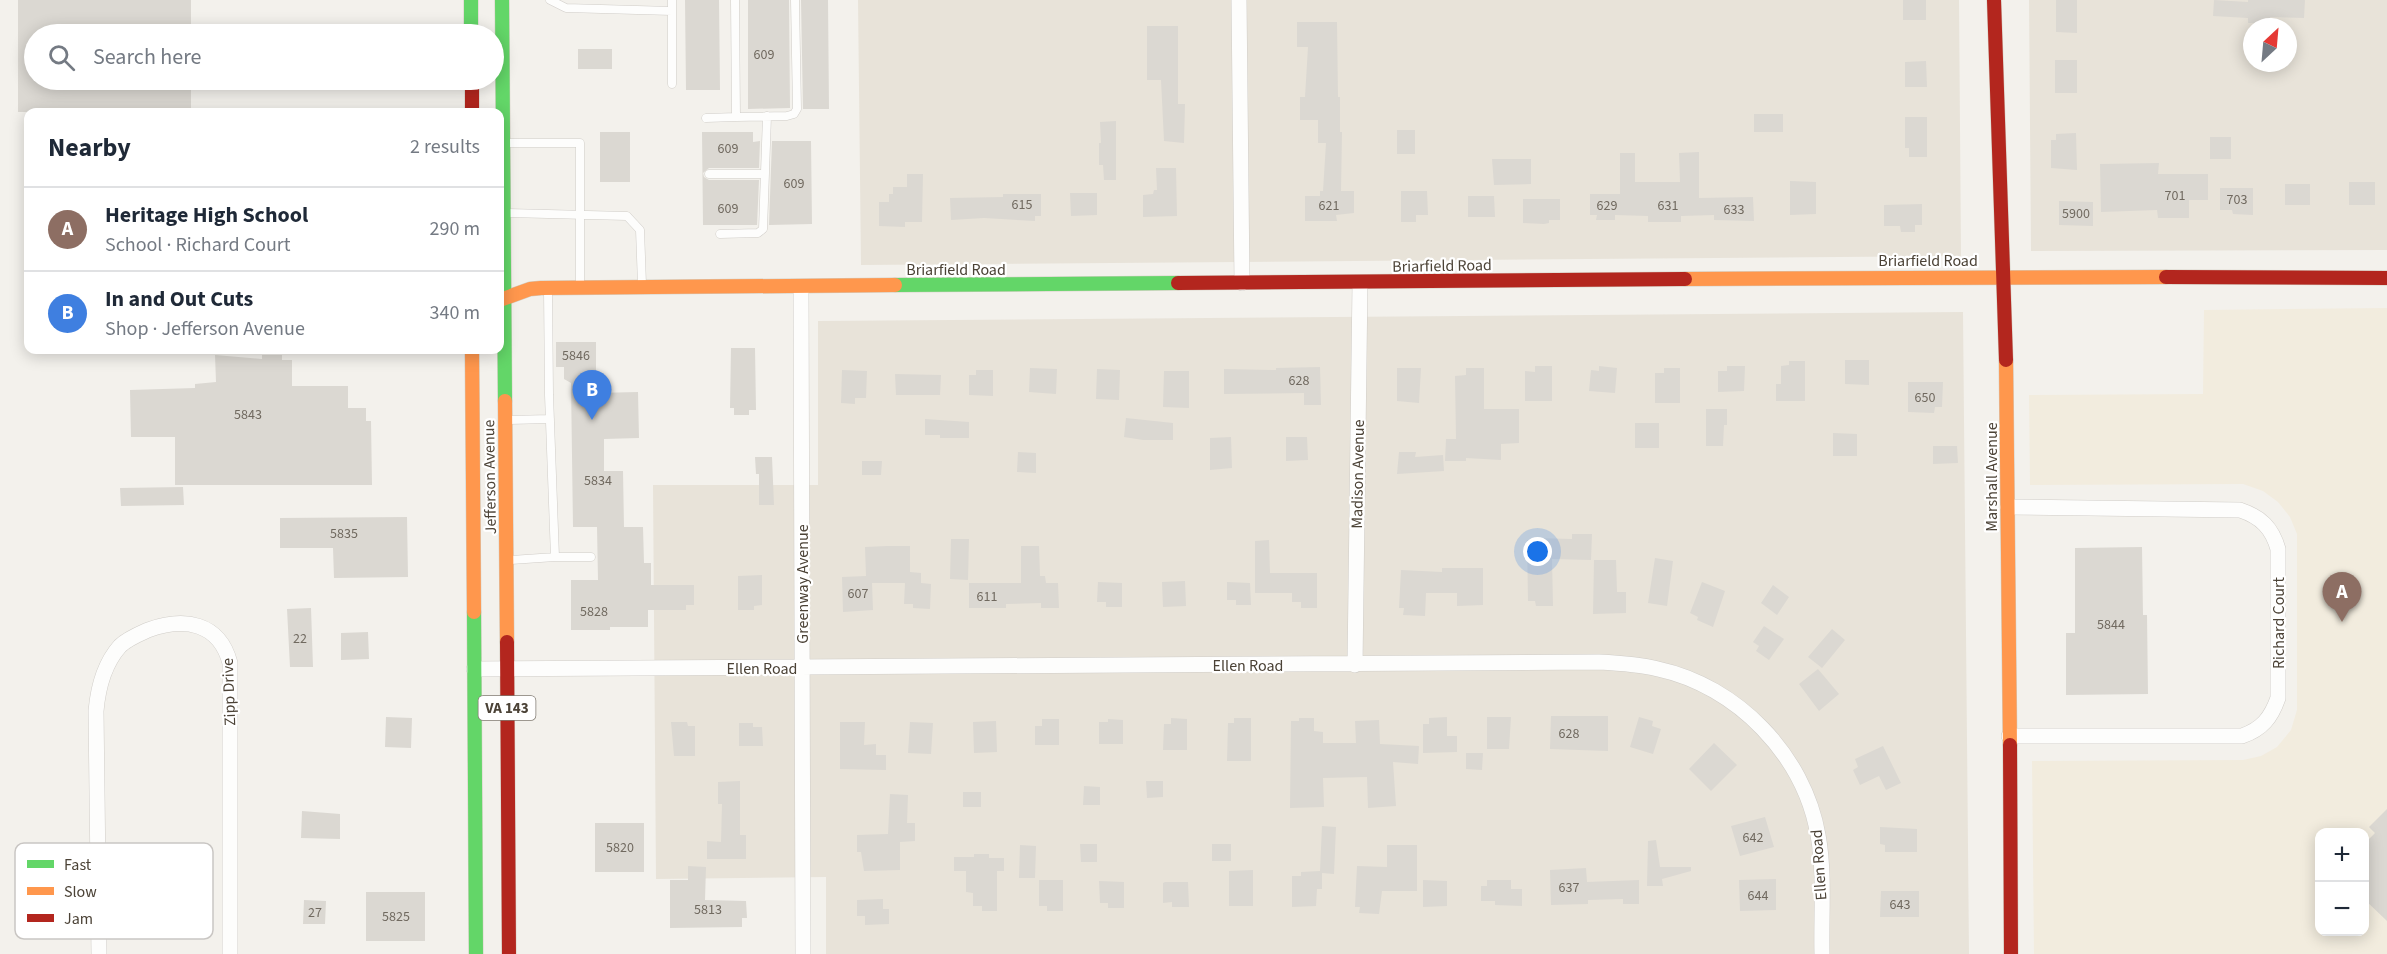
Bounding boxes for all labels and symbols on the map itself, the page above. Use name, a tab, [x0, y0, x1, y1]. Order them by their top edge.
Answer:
north arrow	[2243, 18, 2297, 72]
house number: 609	[754, 45, 774, 65]
house number: 609	[718, 139, 738, 159]
house number: 609	[784, 174, 804, 194]
house number: 701	[2165, 186, 2185, 206]
house number: 703	[2227, 190, 2247, 210]
house number: 615	[1012, 195, 1032, 215]
house number: 621	[1319, 196, 1339, 216]
house number: 629	[1597, 196, 1617, 216]
house number: 631	[1658, 196, 1678, 216]
house number: 609	[718, 199, 738, 219]
house number: 633	[1724, 200, 1744, 220]
house number: 5900	[2062, 204, 2090, 224]
street label: Briarfield Road	[1878, 250, 1978, 272]
street label: Briarfield Road	[1392, 254, 1492, 278]
street label: Briarfield Road	[906, 259, 1006, 281]
house number: 5846	[562, 346, 590, 366]
pin: B	[572, 370, 612, 420]
house number: 628	[1289, 371, 1309, 391]
house number: 650	[1915, 388, 1935, 408]
house number: 5843	[234, 405, 262, 425]
street label: Jefferson Avenue	[478, 419, 502, 535]
street label: Madison Avenue	[1346, 419, 1370, 529]
street label: Marshall Avenue	[1981, 422, 2003, 532]
house number: 5834	[584, 471, 612, 491]
house number: 5835	[330, 524, 358, 544]
street label: Greenway Avenue	[792, 524, 814, 644]
your location	[1523, 537, 1552, 566]
pin: A	[2322, 572, 2362, 622]
street label: Richard Court	[2268, 576, 2290, 669]
house number: 607	[848, 584, 868, 604]
house number: 611	[977, 587, 997, 607]
house number: 5828	[580, 602, 608, 622]
house number: 5844	[2097, 615, 2125, 635]
house number: 22	[293, 629, 307, 649]
street label: Ellen Road	[1213, 655, 1283, 677]
street label: Zipp Drive	[217, 657, 241, 726]
street label: Ellen Road	[727, 658, 797, 680]
road number: VA 143	[478, 696, 536, 720]
house number: 628	[1559, 724, 1579, 744]
house number: 642	[1743, 828, 1763, 848]
street label: Ellen Road	[1806, 829, 1832, 901]
house number: 5820	[606, 838, 634, 858]
legend	[15, 843, 213, 939]
text: Fast	[64, 854, 92, 876]
house number: 637	[1559, 878, 1579, 898]
text: Slow	[64, 881, 97, 903]
house number: 644	[1748, 886, 1768, 906]
house number: 643	[1890, 895, 1910, 915]
house number: 5813	[694, 900, 722, 920]
house number: 27	[308, 903, 322, 923]
house number: 5825	[382, 907, 410, 927]
text: Jam	[64, 908, 93, 930]

